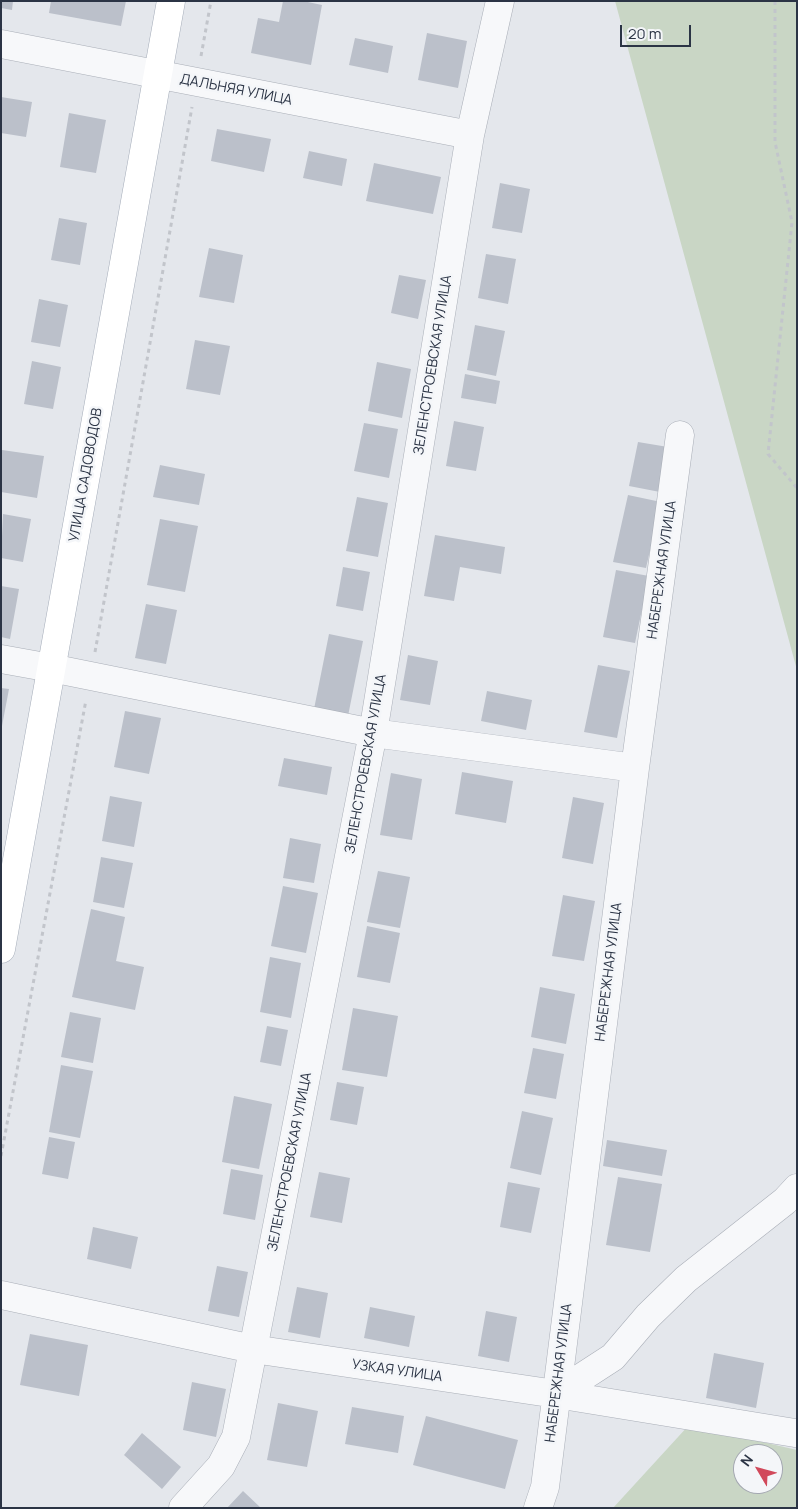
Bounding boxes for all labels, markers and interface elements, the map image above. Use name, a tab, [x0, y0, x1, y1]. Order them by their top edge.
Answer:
scale bar	[623, 15, 694, 47]
text: 20 m	[628, 23, 661, 44]
street label: ДАЛЬНЯЯ УЛИЦА	[178, 71, 294, 109]
street label: ЗЕЛЕНСТРОЕВСКАЯ УЛИЦА	[410, 274, 456, 456]
street label: УЛИЦА САДОВОДОВ	[66, 407, 106, 543]
street label: НАБЕРЕЖНАЯ УЛИЦА	[644, 500, 680, 640]
street label: ЗЕЛЕНСТРОЕВСКАЯ УЛИЦА	[342, 673, 390, 855]
street label: НАБЕРЕЖНАЯ УЛИЦА	[592, 902, 626, 1042]
street label: ЗЕЛЕНСТРОЕВСКАЯ УЛИЦА	[264, 1071, 316, 1253]
street label: НАБЕРЕЖНАЯ УЛИЦА	[542, 1303, 576, 1443]
street label: УЗКАЯ УЛИЦА	[351, 1356, 443, 1386]
north arrow	[733, 1444, 783, 1494]
text: N	[736, 1451, 757, 1470]

